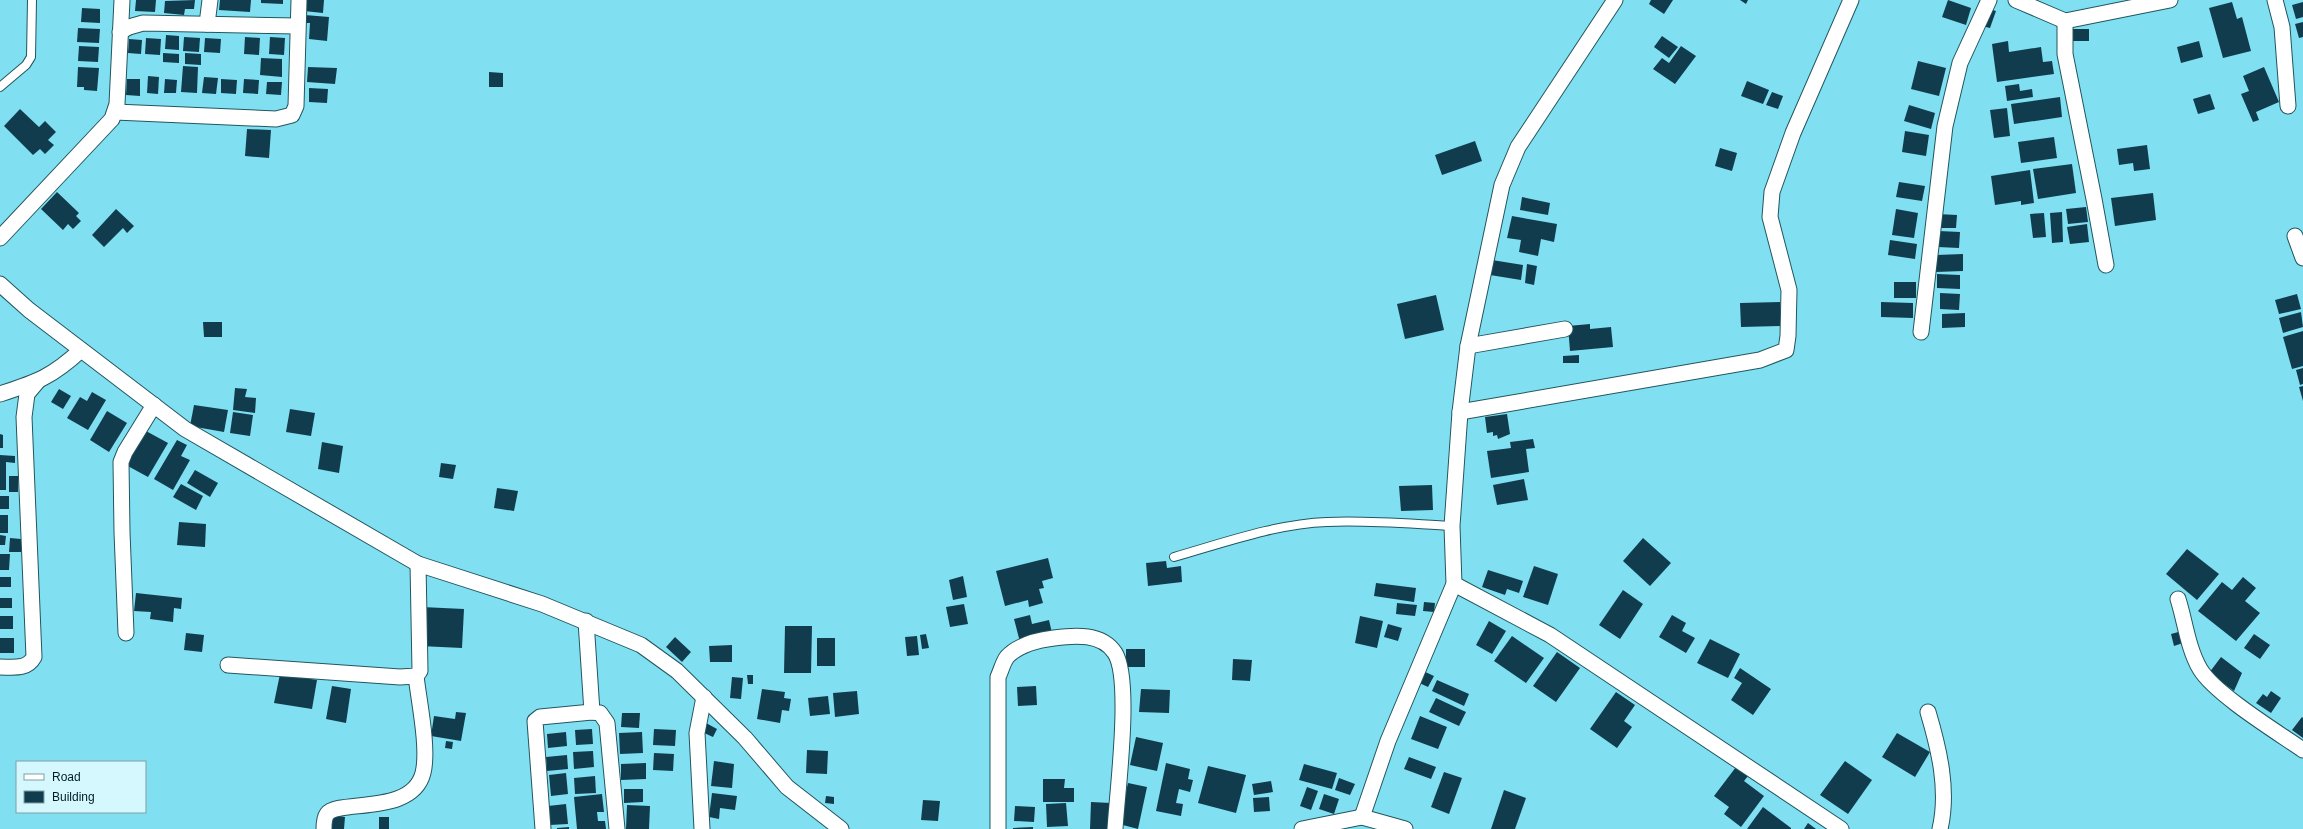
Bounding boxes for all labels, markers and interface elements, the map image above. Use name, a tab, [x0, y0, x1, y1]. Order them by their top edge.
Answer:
legend	[16, 761, 146, 813]
text: Road	[52, 770, 81, 784]
text: Building	[52, 790, 95, 804]

